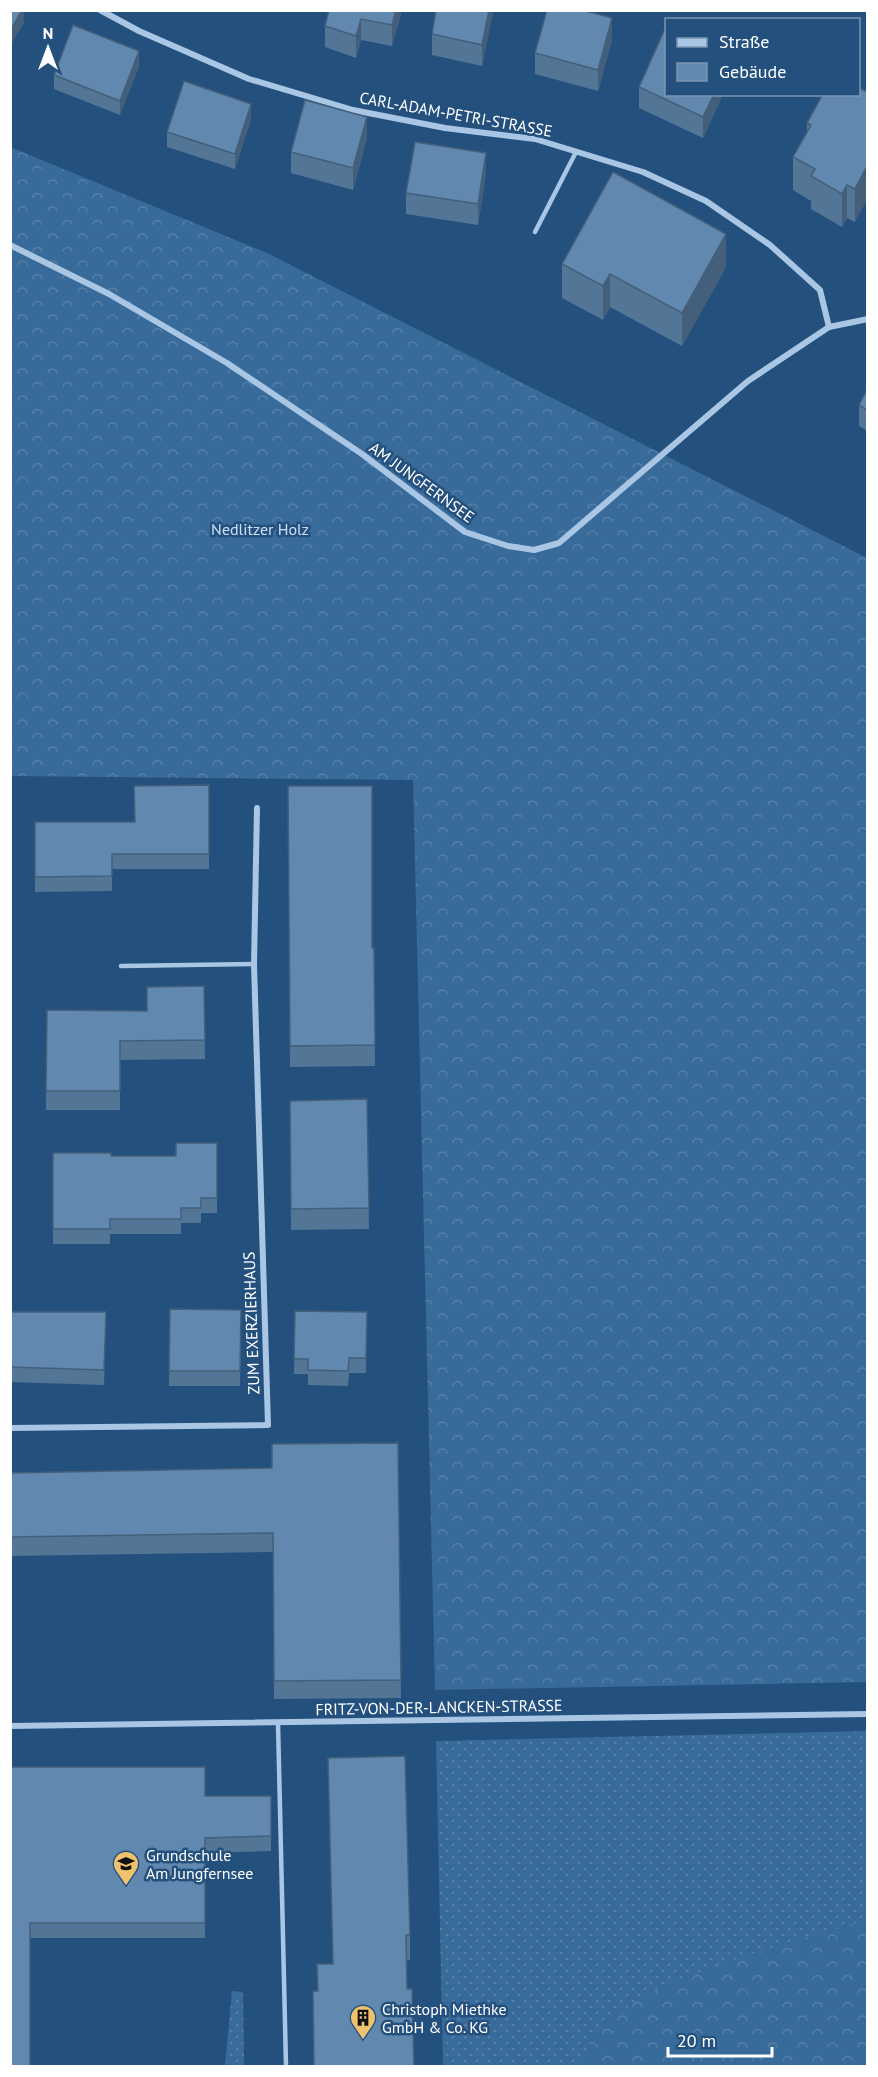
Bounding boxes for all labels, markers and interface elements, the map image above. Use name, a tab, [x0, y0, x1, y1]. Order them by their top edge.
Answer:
north arrow	[18, 18, 78, 78]
legend	[665, 18, 860, 96]
text: N	[43, 23, 53, 43]
text: Straße	[719, 30, 770, 53]
text: Gebäude	[719, 60, 786, 83]
street label: CARL-ADAM-PETRI-STRASSE	[358, 87, 554, 141]
street label: AM JUNGFERNSEE	[366, 437, 478, 527]
park label: Nedlitzer Holz	[211, 519, 309, 539]
street label: ZUM EXERZIERHAUS	[239, 1251, 263, 1395]
street label: FRITZ-VON-DER-LANCKEN-STRASSE	[315, 1695, 563, 1719]
place label: Grundschule Am Jungfernsee	[146, 1845, 253, 1883]
school or university icon: Grundschule Am Jungfernsee	[111, 1849, 141, 1887]
place label: Christoph Miethke GmbH & Co. KG	[382, 1999, 507, 2037]
building icon: Christoph Miethke GmbH & Co. KG	[348, 2003, 378, 2041]
scale bar	[668, 2020, 772, 2058]
text: 20 m	[677, 2029, 716, 2052]

